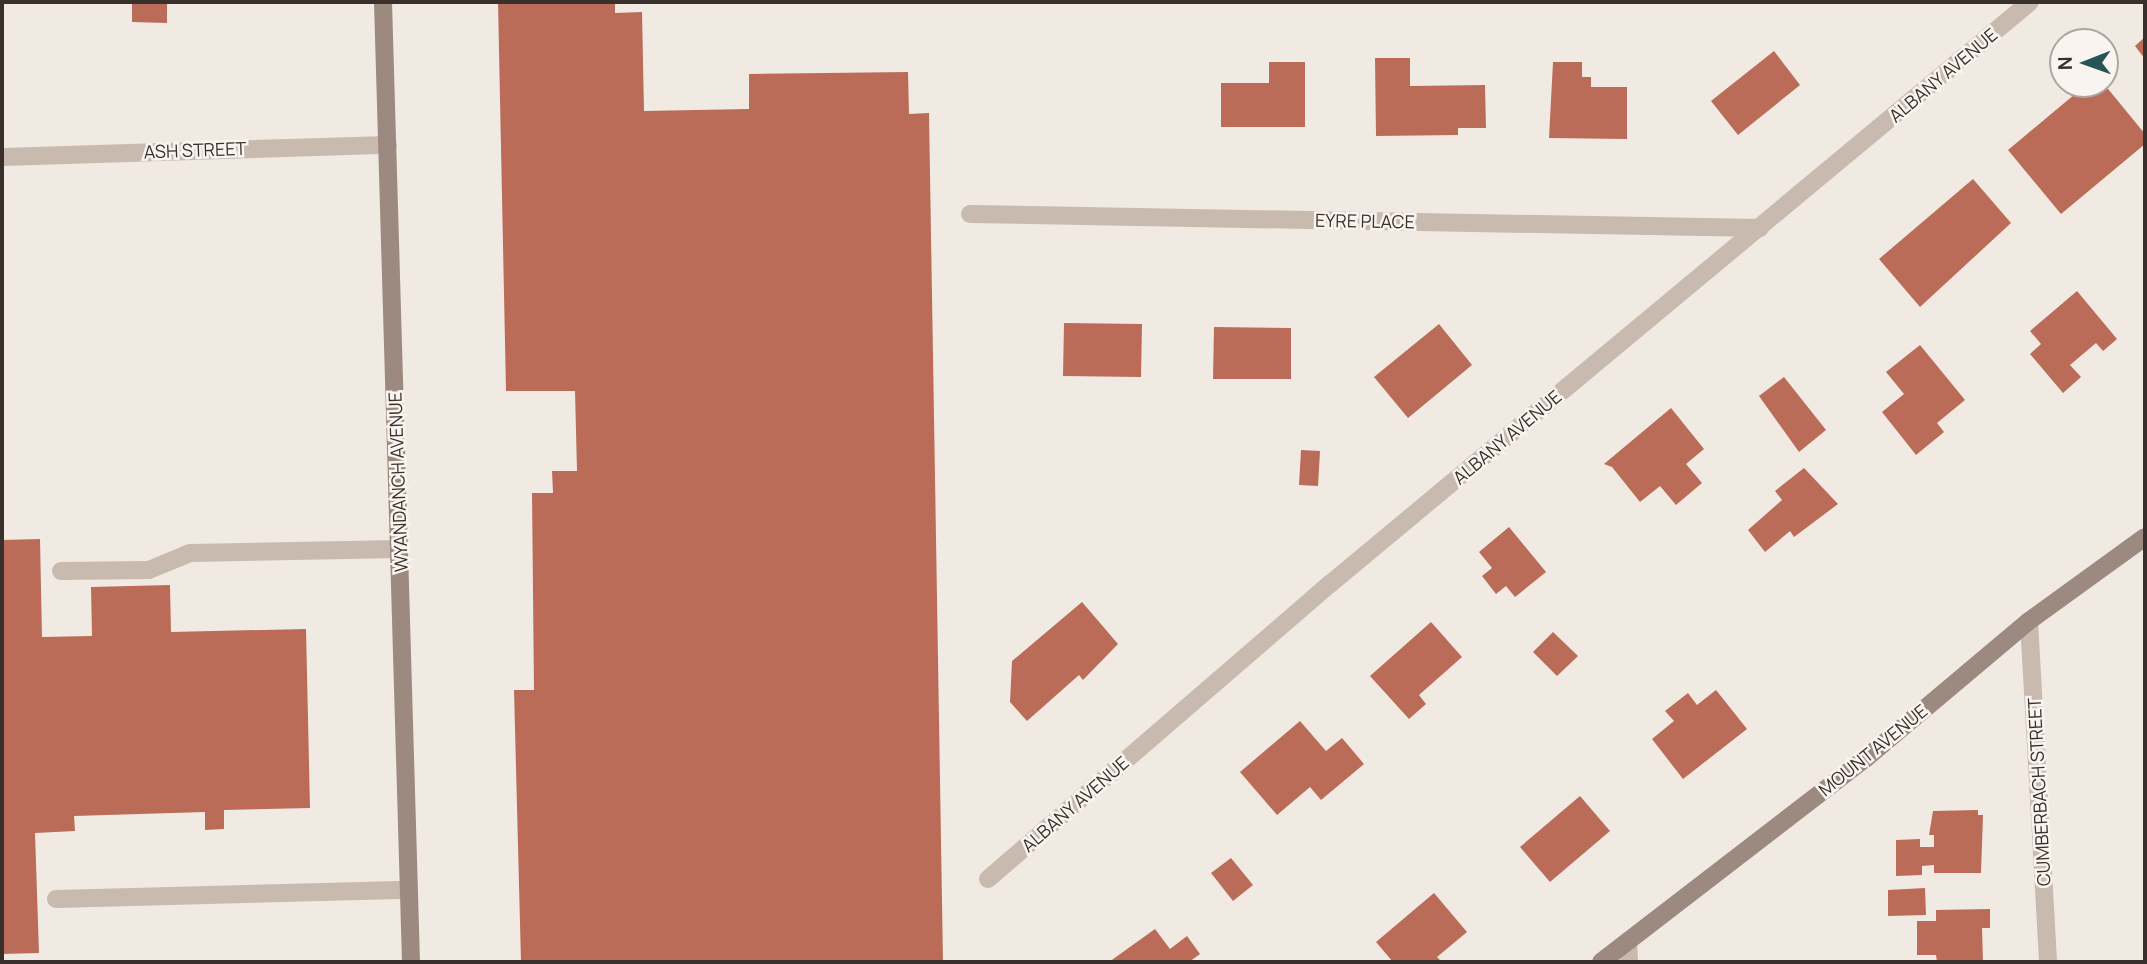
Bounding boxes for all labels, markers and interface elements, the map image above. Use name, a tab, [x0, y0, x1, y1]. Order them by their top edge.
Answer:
street label: ALBANY AVENUE	[1884, 23, 2002, 127]
north arrow	[2049, 28, 2119, 98]
text: N	[2052, 56, 2078, 70]
street label: ASH STREET	[143, 137, 247, 163]
street label: EYRE PLACE	[1315, 209, 1415, 233]
street label: ALBANY AVENUE	[1448, 385, 1566, 489]
street label: WYANDANCH AVENUE	[384, 392, 412, 572]
street label: CUMBERBACH STREET	[2023, 697, 2055, 887]
street label: MOUNT AVENUE	[1814, 699, 1932, 801]
street label: ALBANY AVENUE	[1017, 751, 1133, 857]

